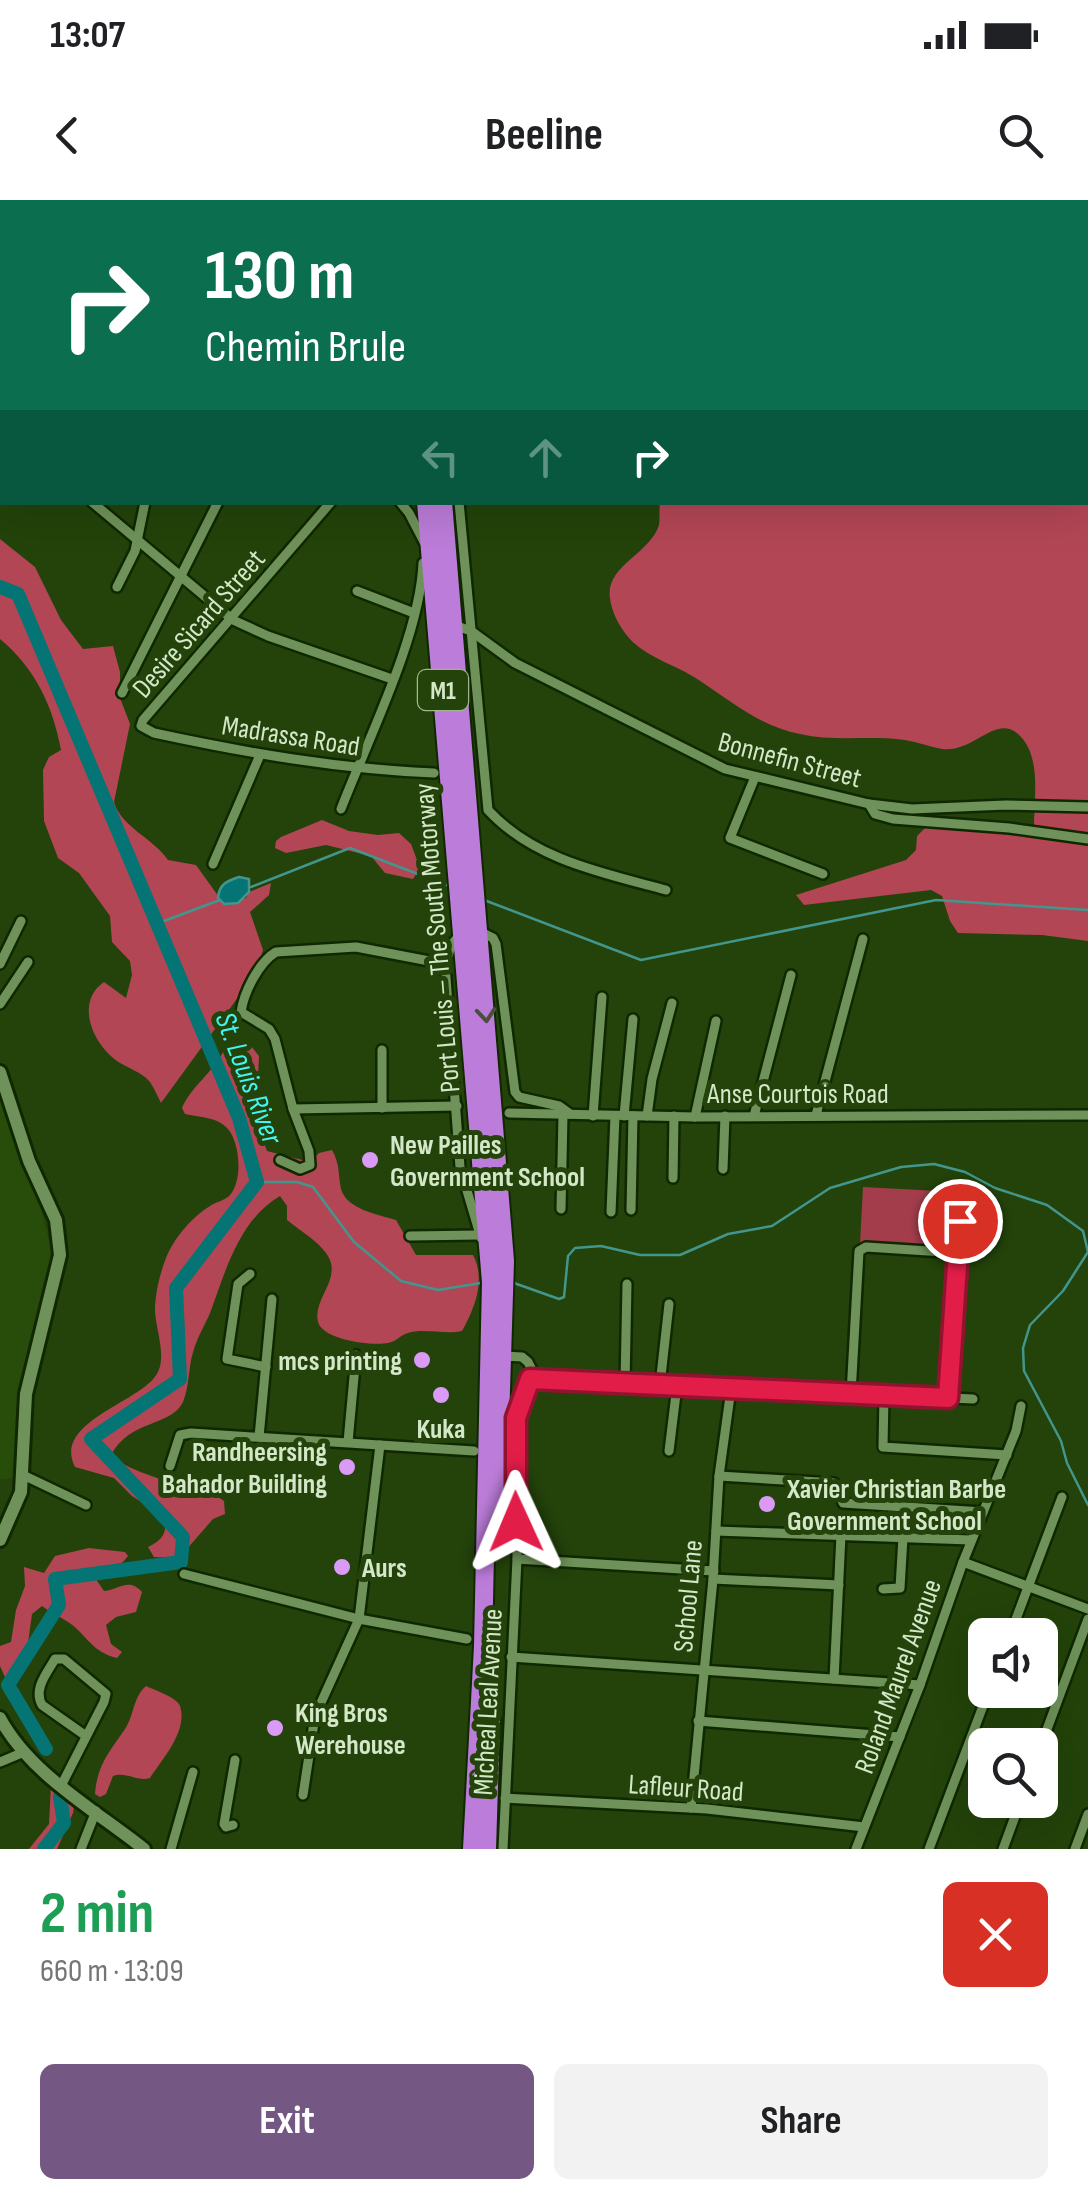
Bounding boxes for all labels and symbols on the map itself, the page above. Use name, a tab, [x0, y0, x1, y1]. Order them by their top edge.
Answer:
street label: Desire Sicard Street	[126, 543, 272, 705]
road number: M1	[418, 670, 468, 710]
street label: Madrassa Road	[220, 709, 362, 764]
street label: Bonnefin Street	[714, 725, 865, 795]
street label: Port Louis – The South Motorway	[408, 782, 467, 1094]
water label: St. Louis River	[207, 1007, 290, 1151]
one-way arrow	[475, 1007, 496, 1023]
street label: Anse Courtois Road	[706, 1078, 889, 1111]
place label: New Pailles Government School	[390, 1129, 585, 1194]
marker: New Pailles Government School	[359, 1149, 381, 1171]
pin	[918, 1179, 1003, 1264]
place label: mcs printing	[278, 1345, 402, 1378]
marker: mcs printing	[411, 1349, 433, 1371]
marker: Kuka	[430, 1384, 452, 1406]
place label: Kuka	[417, 1413, 465, 1446]
place label: Randheersing Bahador Building	[162, 1436, 327, 1501]
marker: Randheersing Bahador Building	[336, 1456, 358, 1478]
position arrow	[464, 1470, 568, 1574]
place label: Xavier Christian Barbe Government School	[786, 1473, 1006, 1538]
marker: Xavier Christian Barbe Government School	[756, 1493, 778, 1515]
street label: School Lane	[667, 1539, 710, 1654]
place label: Aurs	[361, 1552, 407, 1585]
marker: Aurs	[331, 1556, 353, 1578]
street label: Roland Maurel Avenue	[848, 1575, 949, 1778]
street label: Micheal Leal Avenue	[467, 1608, 510, 1796]
place label: King Bros Werehouse	[295, 1697, 406, 1762]
marker: King Bros Werehouse	[264, 1717, 286, 1739]
street label: Lafleur Road	[627, 1768, 745, 1809]

